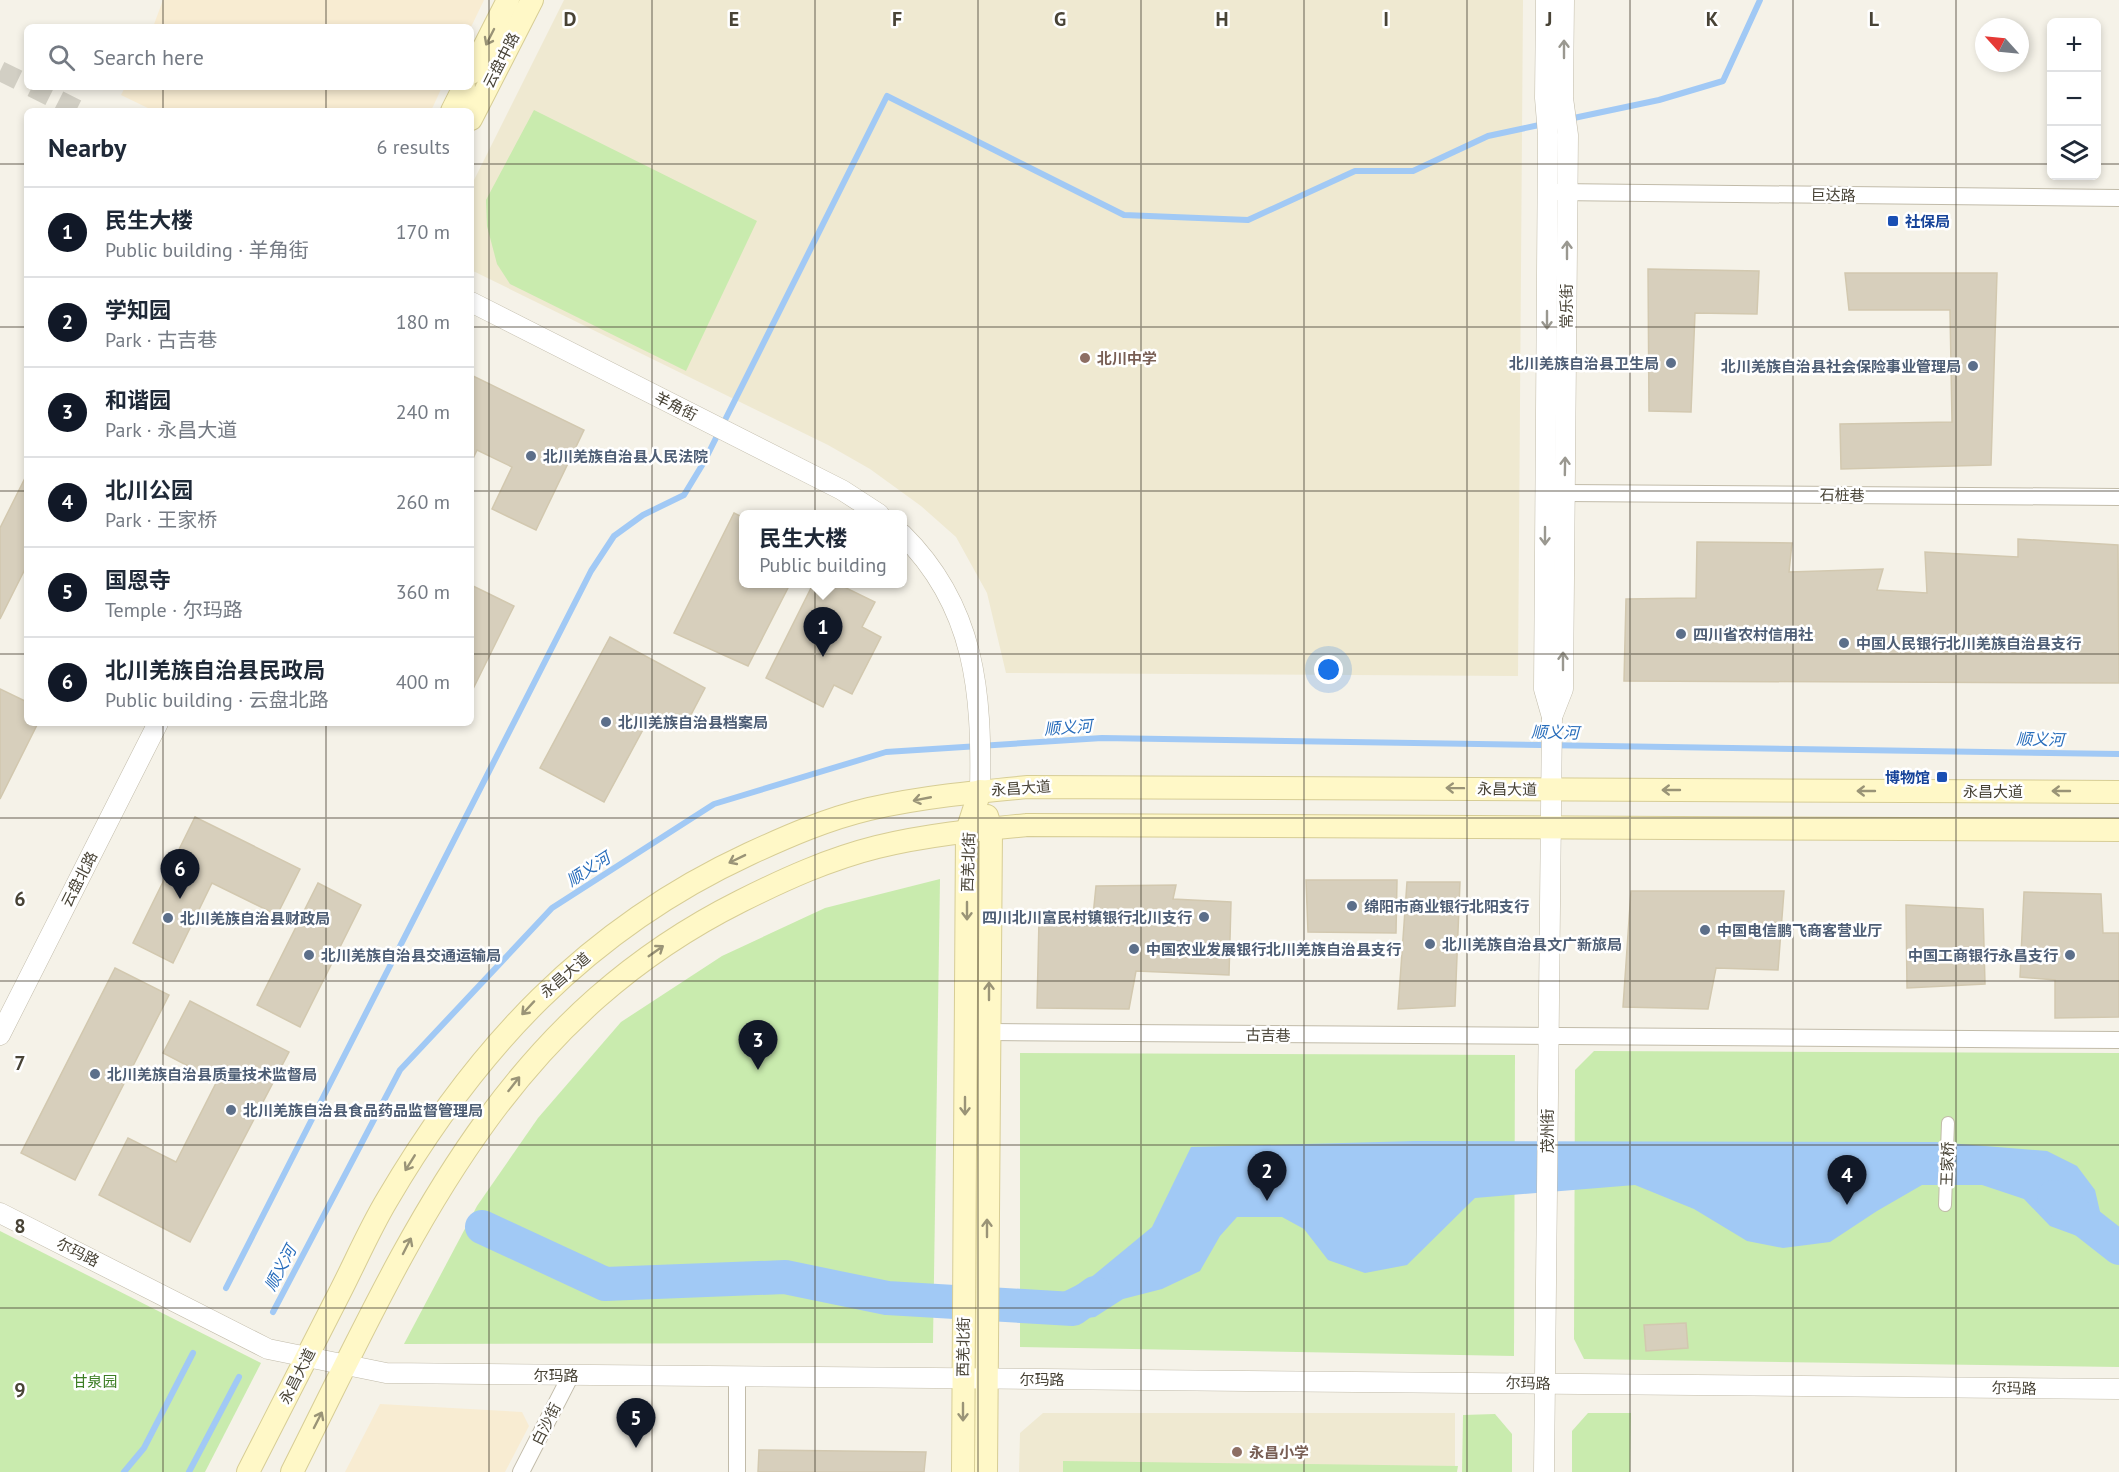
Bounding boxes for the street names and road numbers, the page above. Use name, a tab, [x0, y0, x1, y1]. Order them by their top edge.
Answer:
street label: 云盘中路	[479, 29, 523, 91]
street label: 巨达路	[1810, 185, 1856, 205]
street label: 常乐街	[1557, 283, 1576, 329]
street label: 羊角街	[652, 387, 700, 425]
street label: 石桩巷	[1819, 485, 1865, 505]
street label: 永昌大道	[990, 776, 1052, 800]
street label: 永昌大道	[1477, 779, 1537, 799]
street label: 永昌大道	[1963, 782, 2023, 801]
street label: 西羌北街	[957, 832, 979, 892]
street label: 云盘北路	[57, 848, 101, 910]
street label: 永昌大道	[536, 948, 594, 1002]
street label: 古吉巷	[1245, 1025, 1291, 1045]
street label: 茂州街	[1538, 1108, 1557, 1154]
street label: 王家桥	[1937, 1141, 1957, 1187]
street label: 尔玛路	[54, 1233, 102, 1271]
street label: 西羌北街	[953, 1317, 973, 1377]
street label: 永昌大道	[275, 1345, 319, 1407]
street label: 尔玛路	[533, 1366, 579, 1385]
street label: 尔玛路	[1019, 1370, 1065, 1389]
street label: 尔玛路	[1505, 1373, 1551, 1393]
street label: 尔玛路	[1991, 1378, 2037, 1398]
street label: 白沙街	[527, 1400, 565, 1448]

